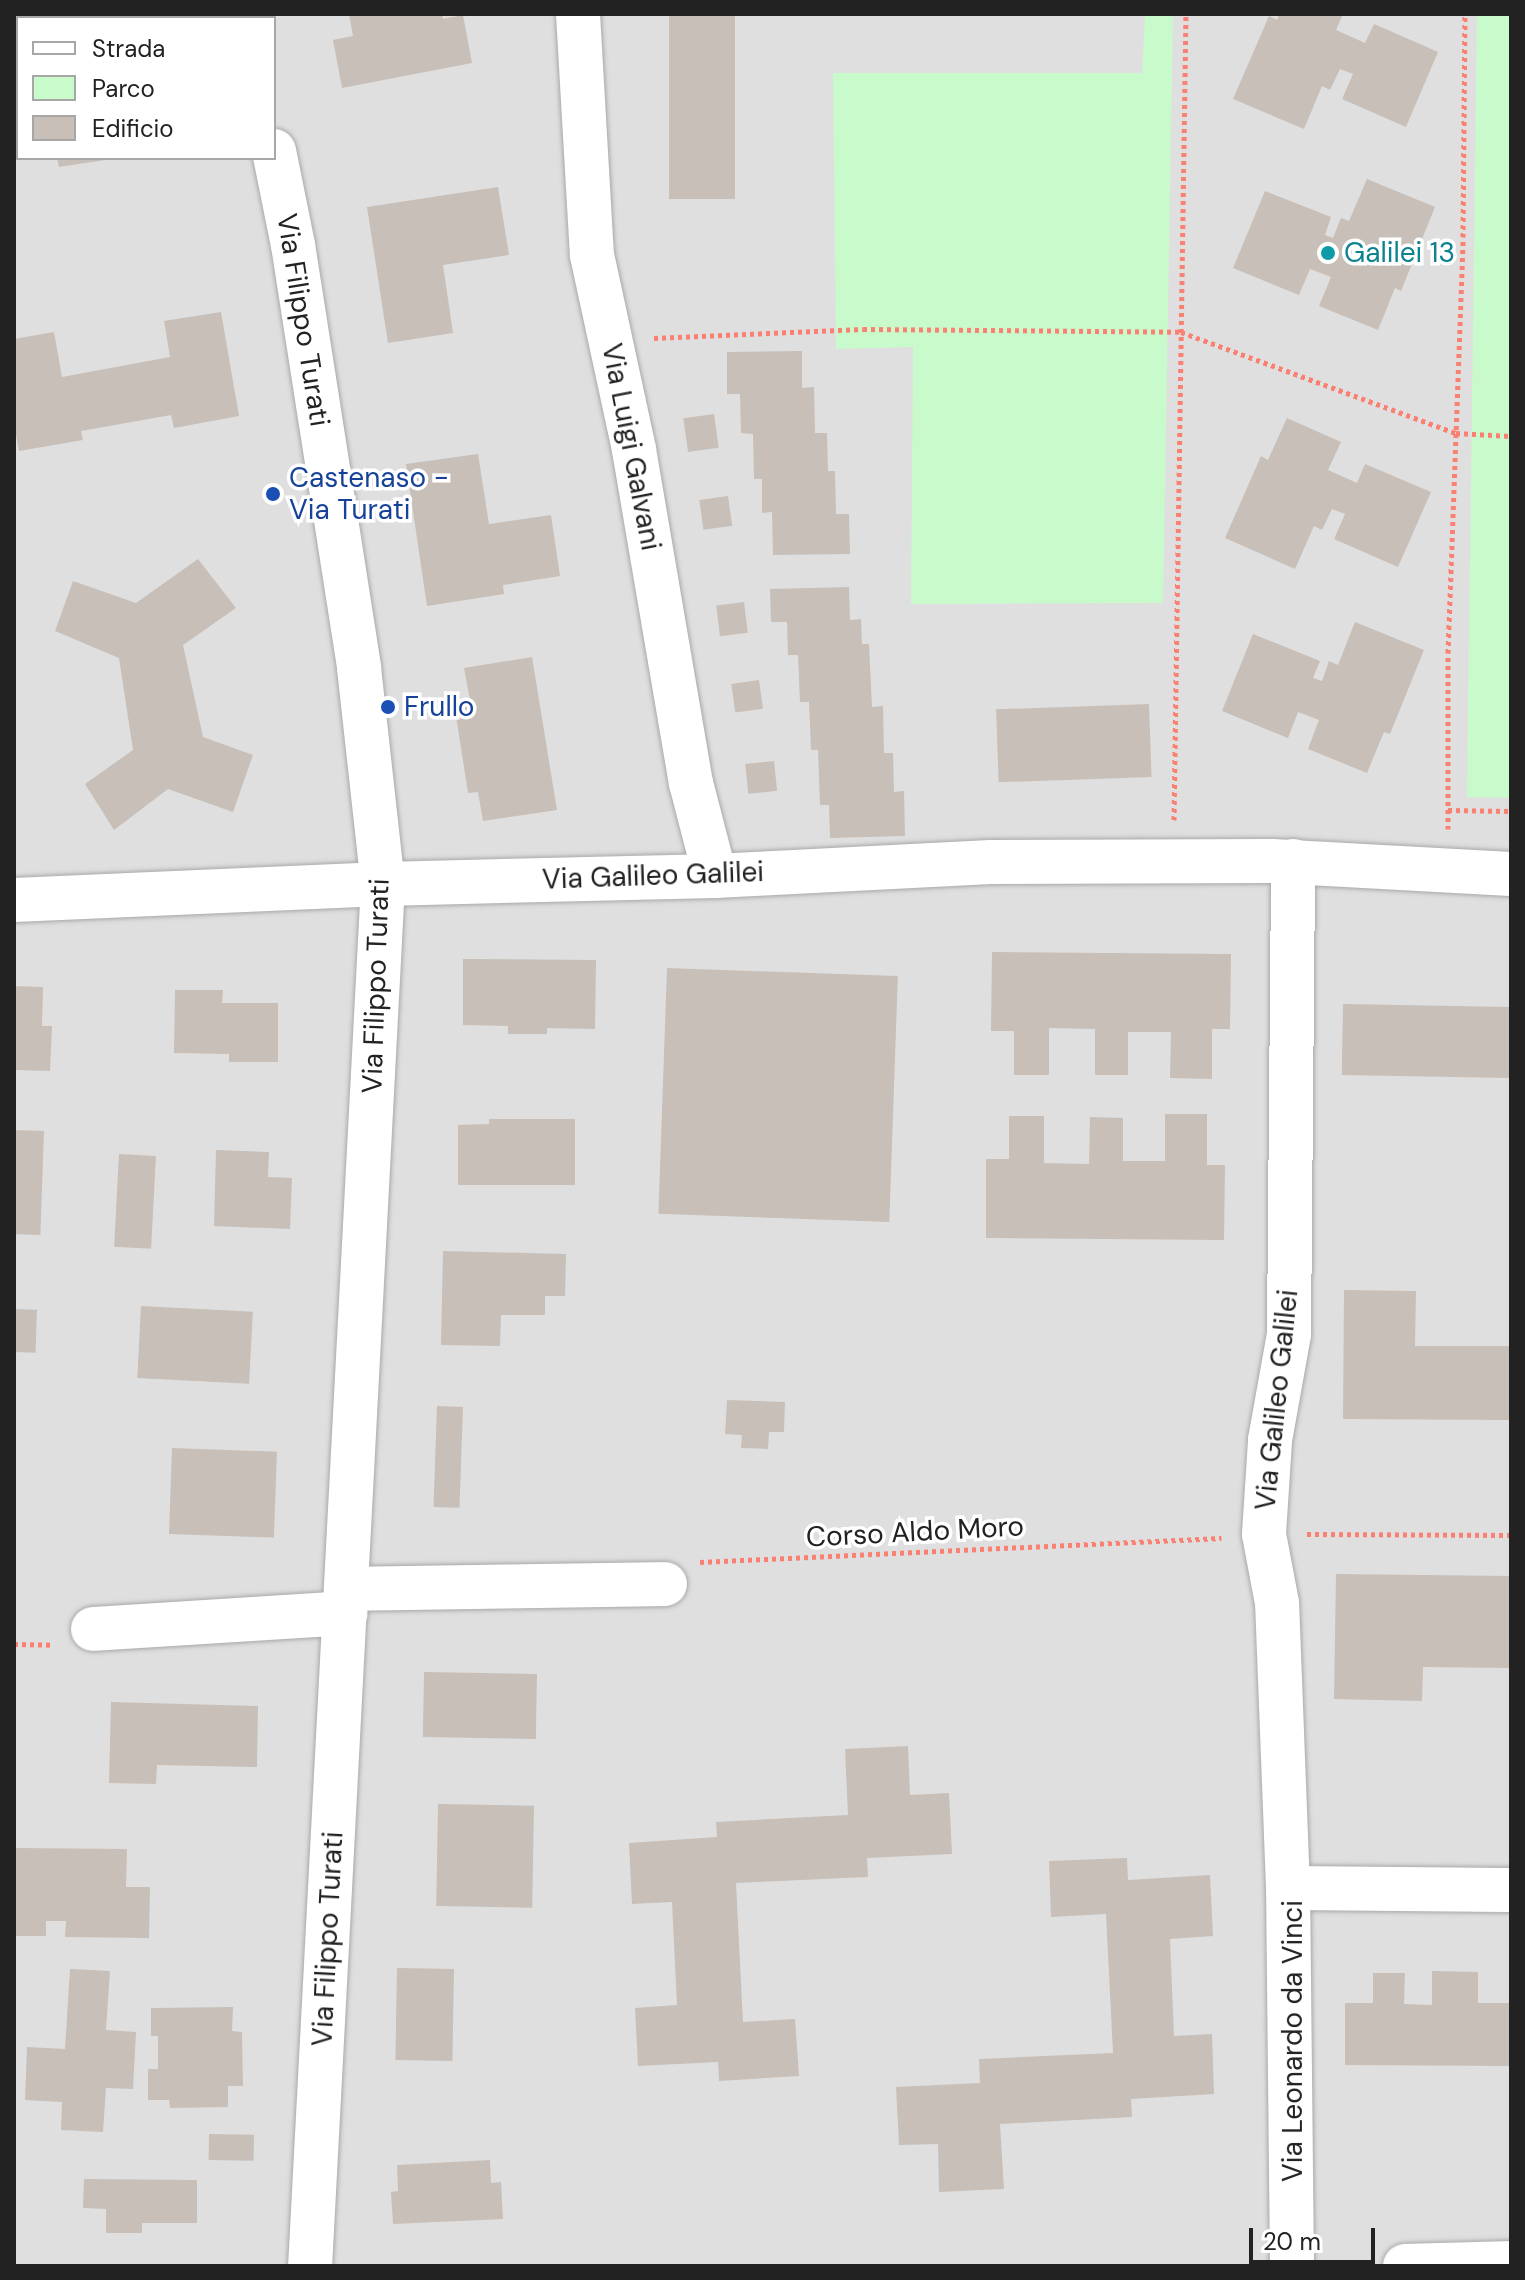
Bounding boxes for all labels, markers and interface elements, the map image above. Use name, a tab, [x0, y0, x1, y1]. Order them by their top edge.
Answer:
legend	[16, 16, 276, 160]
text: Strada	[92, 33, 165, 64]
text: Parco	[92, 73, 155, 104]
text: Edificio	[92, 113, 174, 144]
street label: Via Filippo Turati	[270, 211, 336, 429]
place label: Galilei 13	[1344, 236, 1455, 270]
marker: Galilei 13	[1319, 244, 1337, 262]
street label: Via Luigi Galvani	[594, 341, 668, 553]
place label: Castenaso - Via Turati	[289, 461, 449, 527]
marker: Castenaso - Via Turati	[264, 485, 282, 503]
place label: Frullo	[404, 690, 474, 724]
marker: Frullo	[379, 698, 397, 716]
street label: Via Galileo Galilei	[541, 855, 765, 897]
street label: Via Filippo Turati	[355, 878, 397, 1094]
street label: Via Galileo Galilei	[1249, 1288, 1305, 1512]
street label: Corso Aldo Moro	[805, 1510, 1025, 1554]
street label: Via Filippo Turati	[306, 1831, 350, 2047]
street label: Via Leonardo da Vinci	[1276, 1900, 1310, 2182]
scale bar	[1253, 2212, 1379, 2262]
text: 20 m	[1263, 2226, 1321, 2257]

